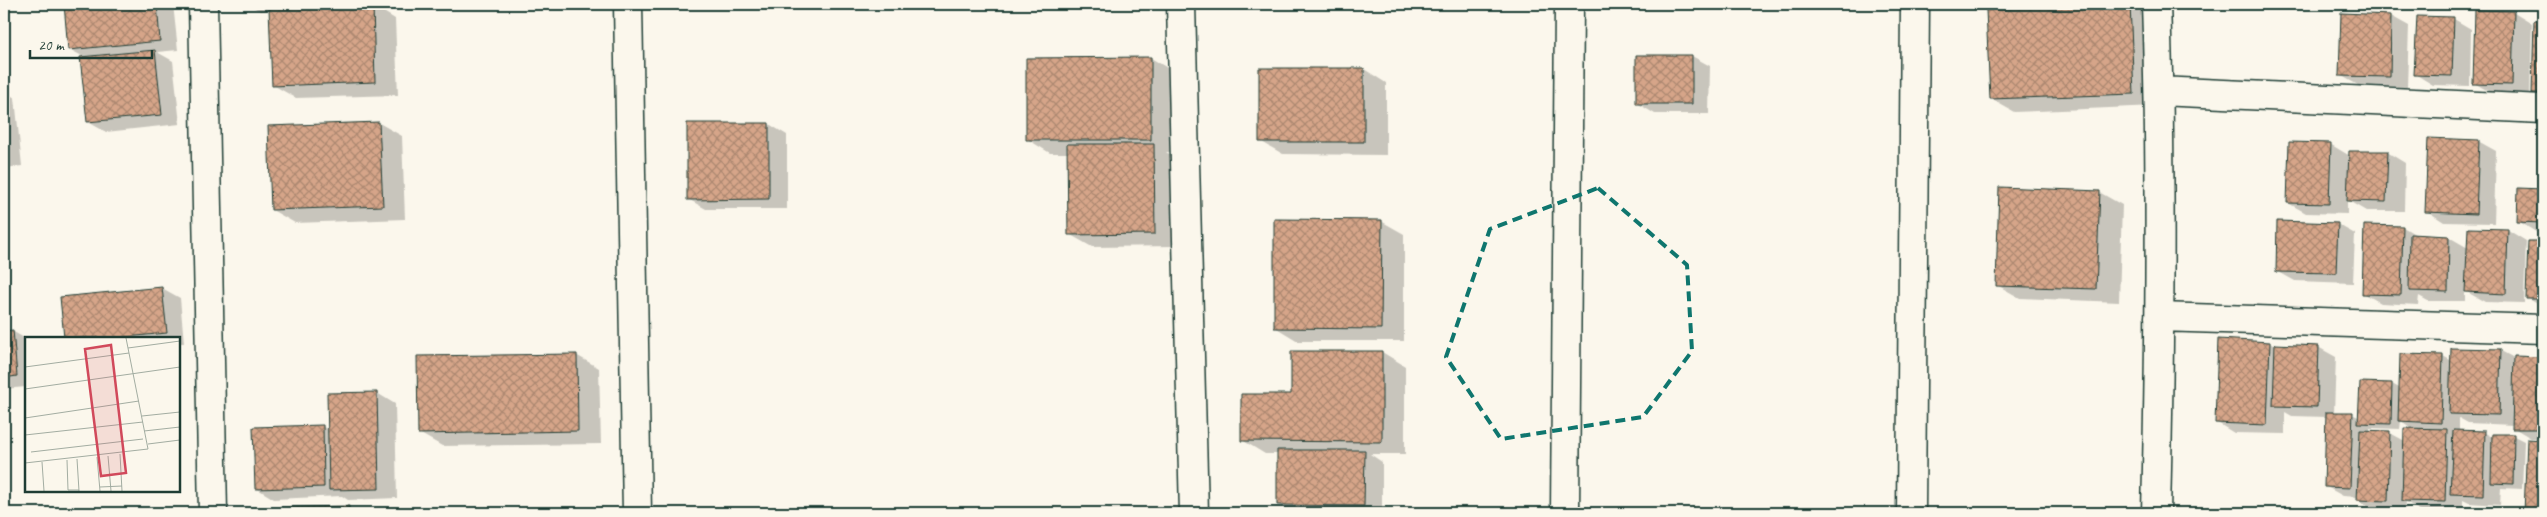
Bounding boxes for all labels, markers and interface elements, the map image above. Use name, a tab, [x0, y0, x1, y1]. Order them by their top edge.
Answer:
scale bar	[30, 28, 152, 60]
text: 20 m	[38, 36, 65, 55]
inset map	[25, 337, 180, 492]

